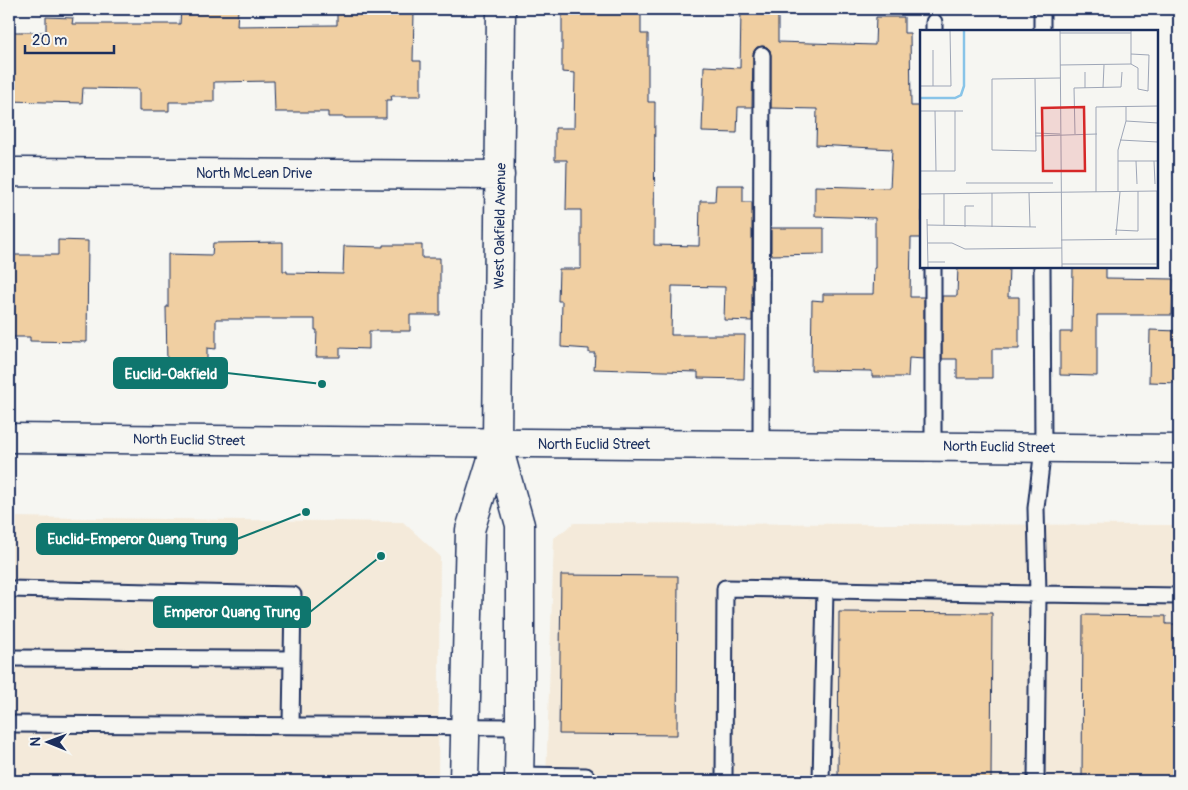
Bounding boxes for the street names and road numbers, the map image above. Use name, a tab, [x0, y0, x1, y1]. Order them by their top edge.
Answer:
street label: West Oakfield Avenue	[490, 163, 510, 289]
street label: North McLean Drive	[196, 165, 312, 182]
street label: North Euclid Street	[133, 431, 246, 449]
street label: North Euclid Street	[538, 436, 651, 453]
street label: North Euclid Street	[943, 438, 1056, 456]

